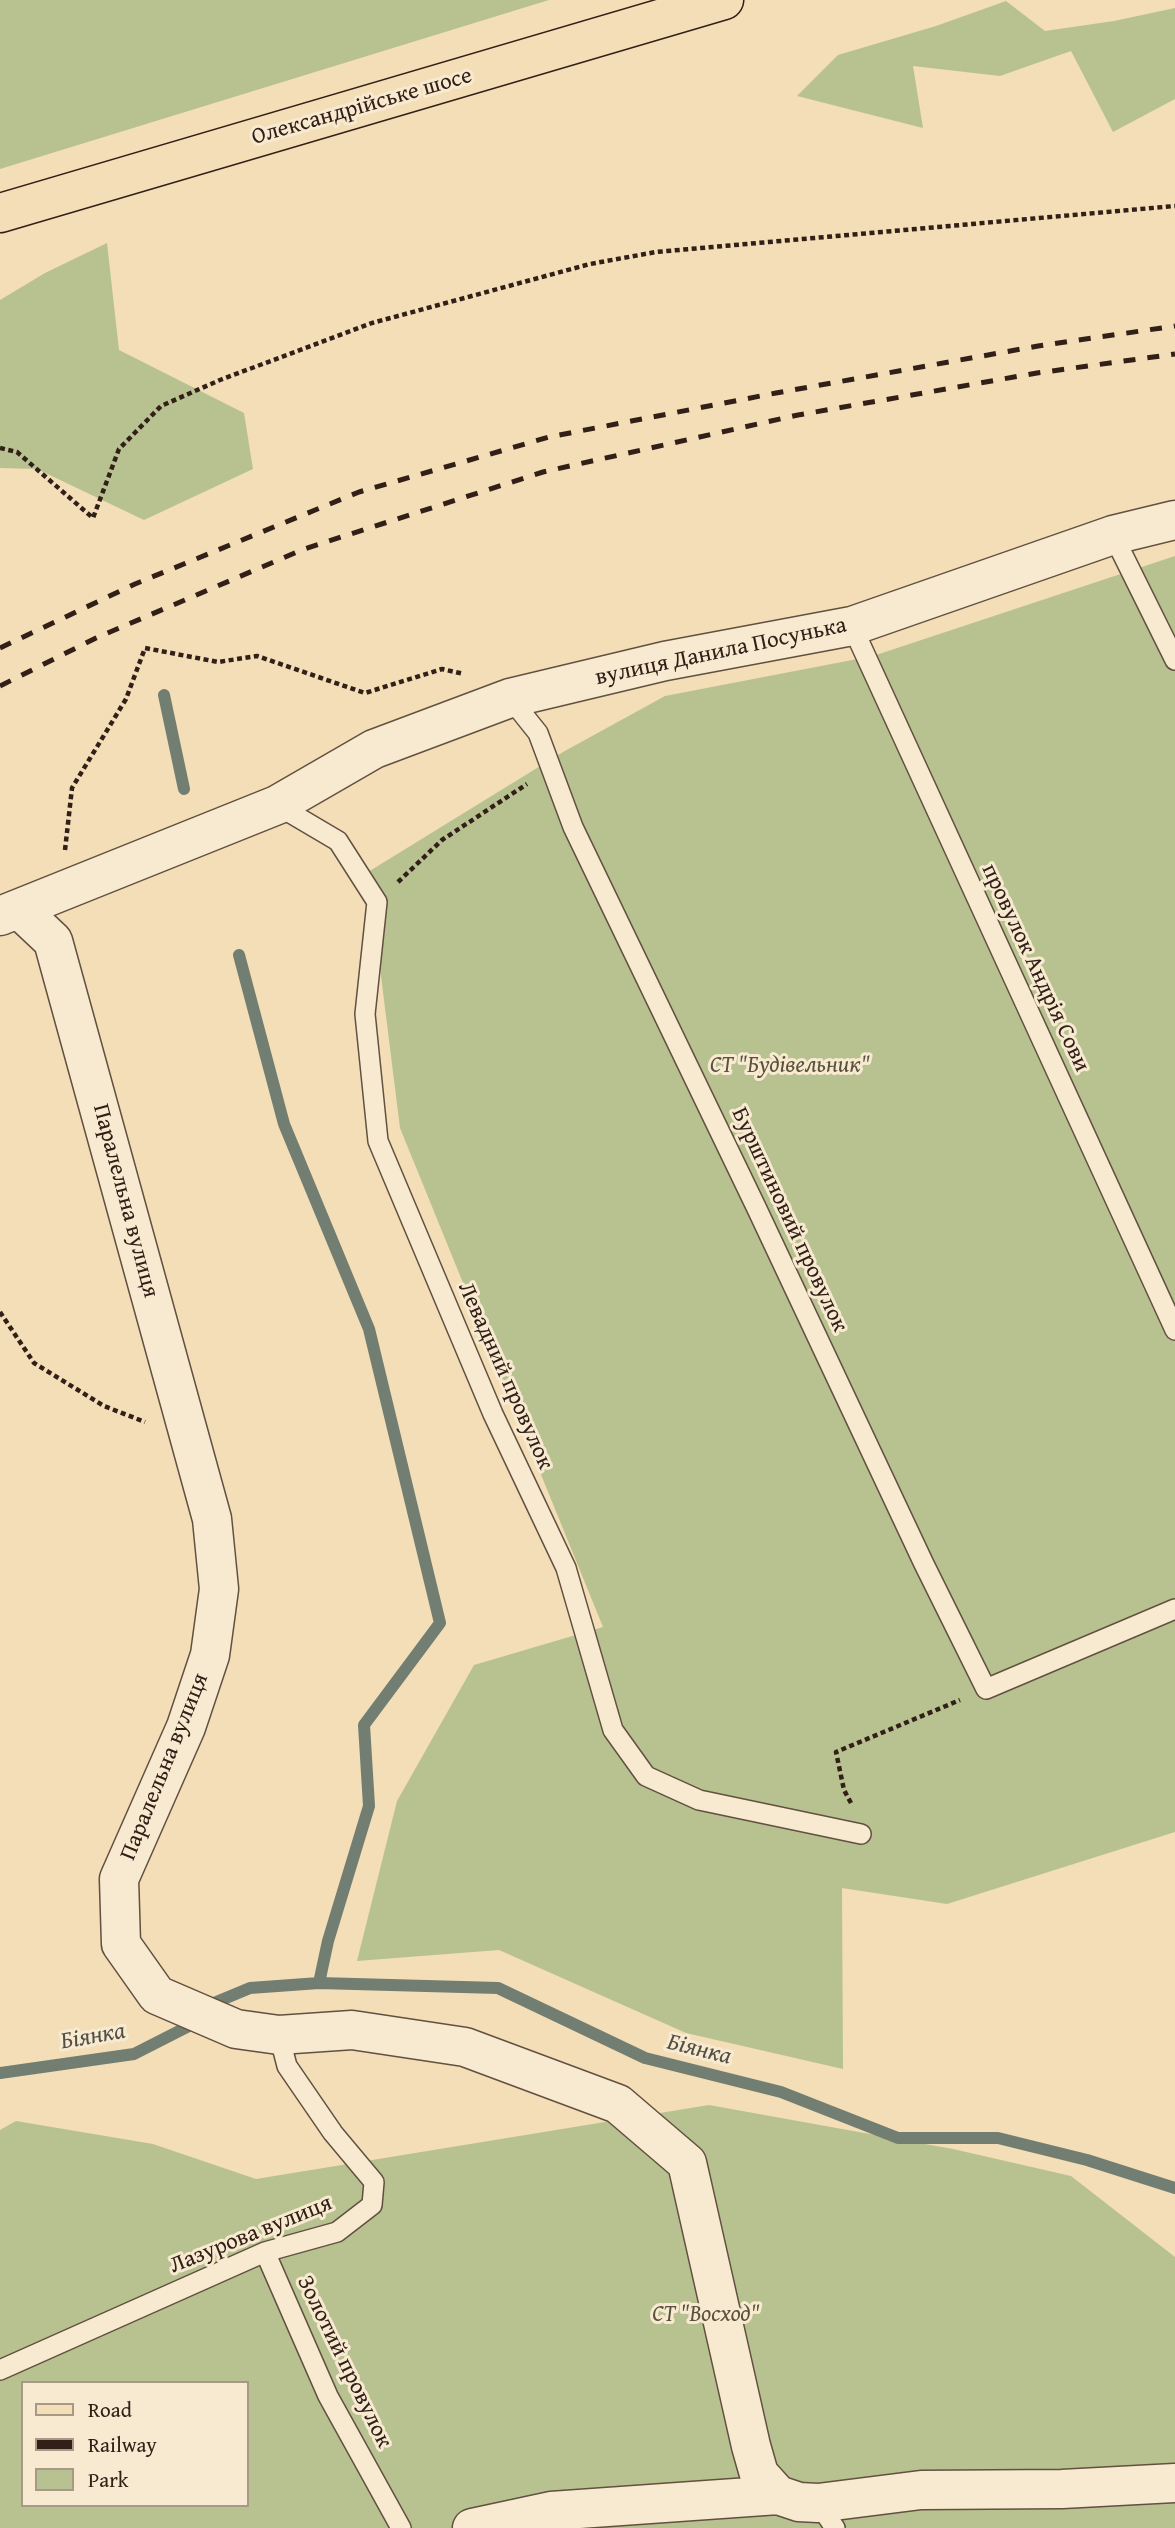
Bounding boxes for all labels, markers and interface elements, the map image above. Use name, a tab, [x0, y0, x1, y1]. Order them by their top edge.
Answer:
street label: Олександрійське шосе	[249, 62, 475, 152]
street label: вулиця Данила Посунька	[593, 612, 849, 692]
street label: провулок Андрія Сови	[975, 860, 1095, 1076]
park label: СТ "Будівельник"	[710, 1052, 870, 1080]
street label: Паралельна вулиця	[86, 1101, 164, 1301]
street label: Бурштиновий провулок	[725, 1103, 853, 1337]
street label: Левадний провулок	[451, 1278, 559, 1474]
street label: Паралельна вулиця	[115, 1669, 215, 1865]
water label: Біянка	[58, 2017, 128, 2057]
water label: Біянка	[664, 2028, 734, 2072]
street label: Лазурова вулиця	[166, 2190, 336, 2280]
street label: Золотий провулок	[290, 2271, 398, 2453]
park label: СТ "Восход"	[652, 2301, 760, 2329]
legend	[21, 2381, 248, 2507]
text: Road	[88, 2394, 132, 2425]
text: Railway	[88, 2429, 157, 2460]
text: Park	[88, 2464, 129, 2495]

